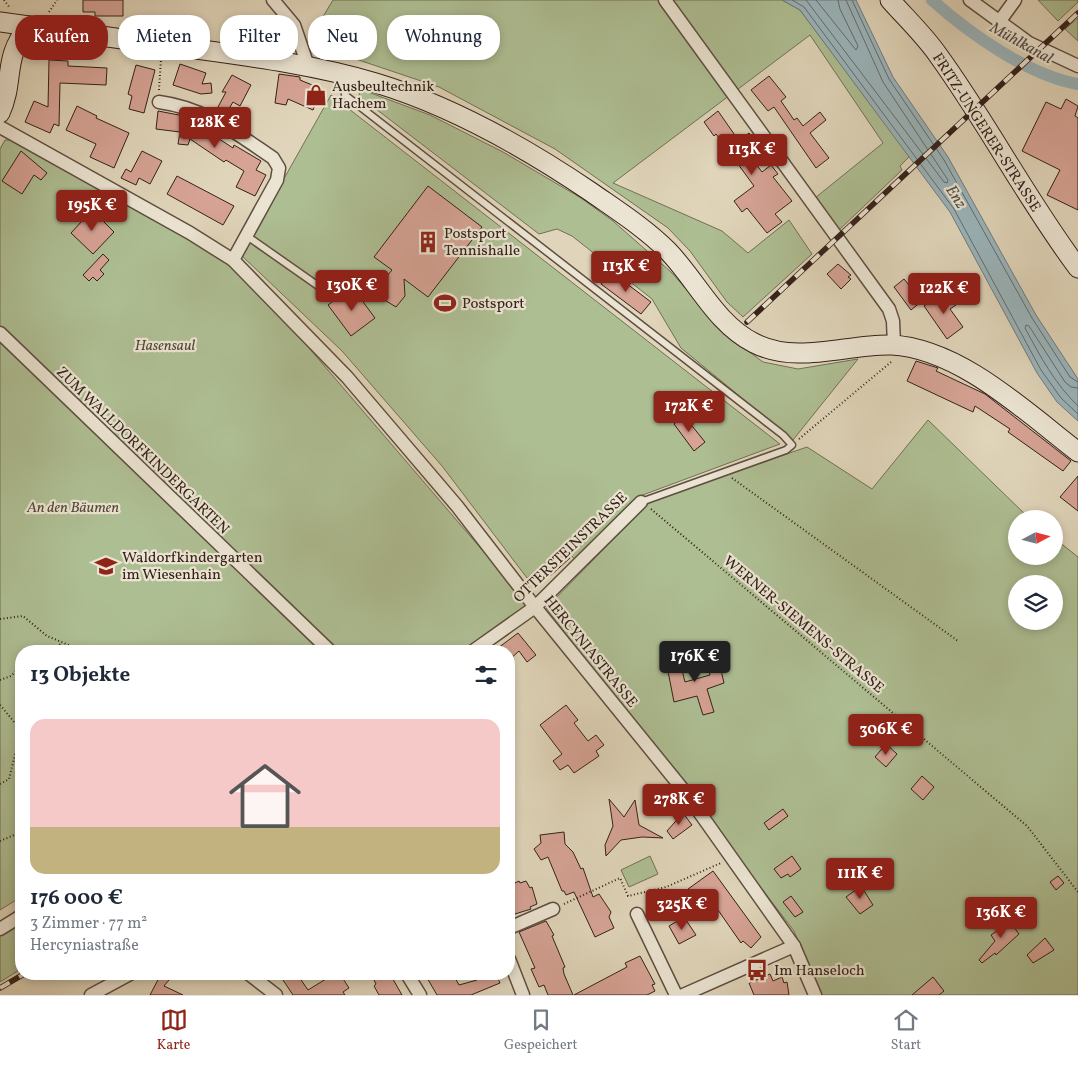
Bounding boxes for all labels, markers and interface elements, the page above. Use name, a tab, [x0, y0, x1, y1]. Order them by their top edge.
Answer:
chip: Kaufen	[15, 15, 108, 60]
chip: Mieten	[118, 15, 210, 60]
chip: Filter	[220, 15, 298, 60]
chip: Neu	[308, 15, 377, 60]
chip: Wohnung	[387, 15, 500, 60]
water label: Mühlkanal	[985, 17, 1056, 70]
street label: FRITZ-UNGERER-STRASSE	[926, 49, 1045, 217]
place label: Ausbeultechnik Hachem	[332, 77, 435, 115]
shop icon: Ausbeultechnik Hachem	[303, 82, 329, 108]
pin: 128K €	[174, 106, 256, 149]
text: 128K €	[190, 112, 240, 134]
pin: 113K €	[711, 134, 793, 176]
text: 113K €	[728, 139, 776, 161]
water label: Enz	[940, 181, 971, 214]
pin: 195K €	[51, 190, 133, 232]
text: 195K €	[67, 195, 117, 217]
place label: Postsport Tennishalle	[444, 224, 520, 262]
building icon: Postsport Tennishalle	[415, 229, 441, 255]
pin: 113K €	[585, 250, 667, 293]
text: 113K €	[602, 256, 650, 278]
pin: 130K €	[311, 270, 393, 312]
pin: 122K €	[903, 272, 985, 315]
text: 130K €	[327, 275, 377, 297]
text: 122K €	[919, 278, 969, 300]
sports icon: Postsport	[432, 290, 458, 316]
place label: Postsport	[462, 294, 525, 315]
park label: Hasensaul	[135, 336, 196, 357]
street label: ZUM WALLDORFKINDERGARTEN	[51, 363, 233, 540]
pin: 172K €	[648, 390, 730, 433]
text: 172K €	[665, 396, 713, 418]
street label: OTTERSTEINSTRASSE	[509, 488, 633, 608]
park label: An den Bäumen	[26, 498, 119, 519]
north arrow	[1008, 510, 1062, 565]
map controls	[1008, 510, 1063, 630]
place label: Waldorfkindergarten im Wiesenhain	[122, 548, 263, 586]
street label: WERNER-SIEMENS-STRASSE	[718, 551, 888, 699]
school or university icon: Waldorfkindergarten im Wiesenhain	[93, 553, 119, 579]
button: layers	[1008, 575, 1063, 630]
street label: HERCYNIASTRASSE	[538, 591, 642, 713]
pin: 176K €	[654, 640, 736, 683]
text: 176K €	[670, 646, 720, 668]
text: 13 Objekte	[30, 661, 130, 690]
icon: filters	[472, 661, 500, 689]
pin: 306K €	[845, 714, 927, 756]
text: 306K €	[859, 719, 913, 741]
icon: home	[220, 751, 310, 841]
pin: 278K €	[638, 784, 720, 826]
text: 278K €	[654, 789, 704, 811]
pin: 111K €	[819, 858, 901, 900]
text: 111K €	[837, 863, 883, 885]
text: 176 000 €	[30, 884, 123, 913]
pin: 325K €	[641, 888, 723, 931]
text: 325K €	[657, 894, 707, 916]
pin: 136K €	[960, 896, 1042, 939]
text: 136K €	[976, 902, 1026, 924]
text: 3 Zimmer · 77 m²	[30, 913, 147, 935]
text: Hercyniastraße	[30, 935, 139, 957]
bus stop icon: Im Hanseloch	[744, 957, 770, 983]
place label: Im Hanseloch	[774, 961, 865, 982]
tab: Karte	[157, 1006, 190, 1055]
tab: Gespeichert	[504, 1006, 577, 1055]
tab: Start	[891, 1006, 921, 1055]

